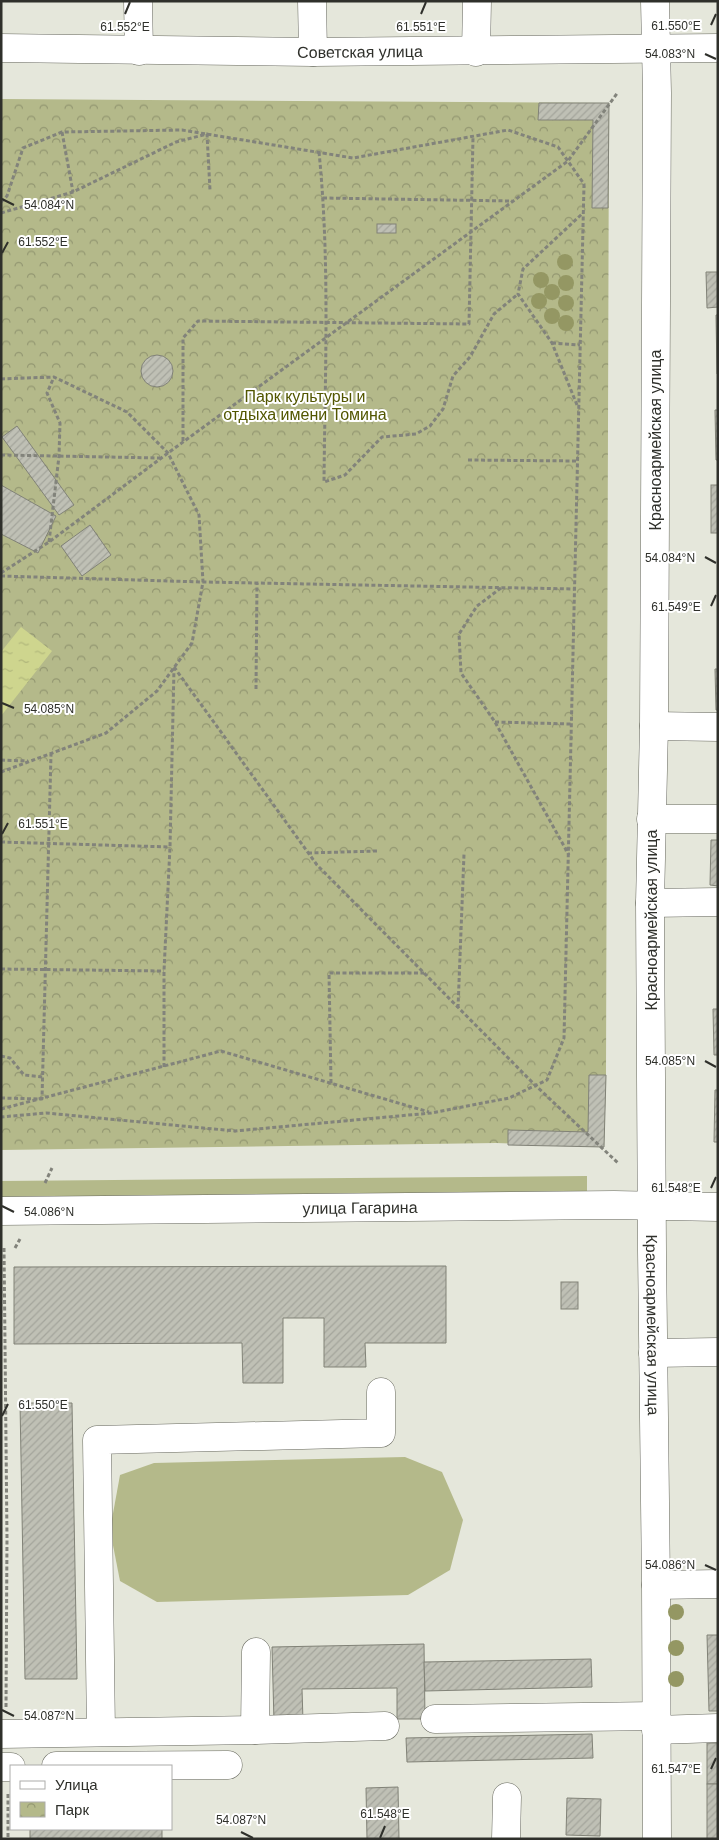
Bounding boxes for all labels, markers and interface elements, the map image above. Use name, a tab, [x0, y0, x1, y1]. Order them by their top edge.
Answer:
text: 61.550°E	[651, 19, 701, 33]
text: 61.552°E	[100, 20, 150, 34]
text: 61.551°E	[396, 20, 446, 34]
street label: Советская улица	[297, 43, 423, 61]
text: 54.083°N	[645, 47, 695, 61]
text: 54.084°N	[24, 198, 74, 212]
text: 61.552°E	[18, 235, 68, 249]
street label: Красноармейская улица	[647, 349, 664, 530]
park label: Парк культуры и отдыха имени Томина	[223, 388, 387, 423]
text: 54.084°N	[645, 551, 695, 565]
text: 61.549°E	[651, 600, 701, 614]
text: 54.085°N	[24, 702, 74, 716]
text: 61.551°E	[18, 817, 68, 831]
street label: Красноармейская улица	[643, 829, 660, 1010]
text: 54.085°N	[645, 1054, 695, 1068]
text: 61.548°E	[651, 1181, 701, 1195]
street label: улица Гагарина	[302, 1199, 418, 1217]
text: 54.086°N	[24, 1205, 74, 1219]
street label: Красноармейская улица	[643, 1234, 662, 1416]
text: 61.550°E	[18, 1398, 68, 1412]
text: 54.086°N	[645, 1558, 695, 1572]
text: 54.087°N	[24, 1709, 74, 1723]
text: 61.547°E	[651, 1762, 701, 1776]
legend	[10, 1765, 172, 1830]
text: Улица	[55, 1776, 98, 1793]
text: Парк	[55, 1801, 89, 1818]
text: 61.548°E	[360, 1807, 410, 1821]
text: 54.087°N	[216, 1813, 266, 1827]

